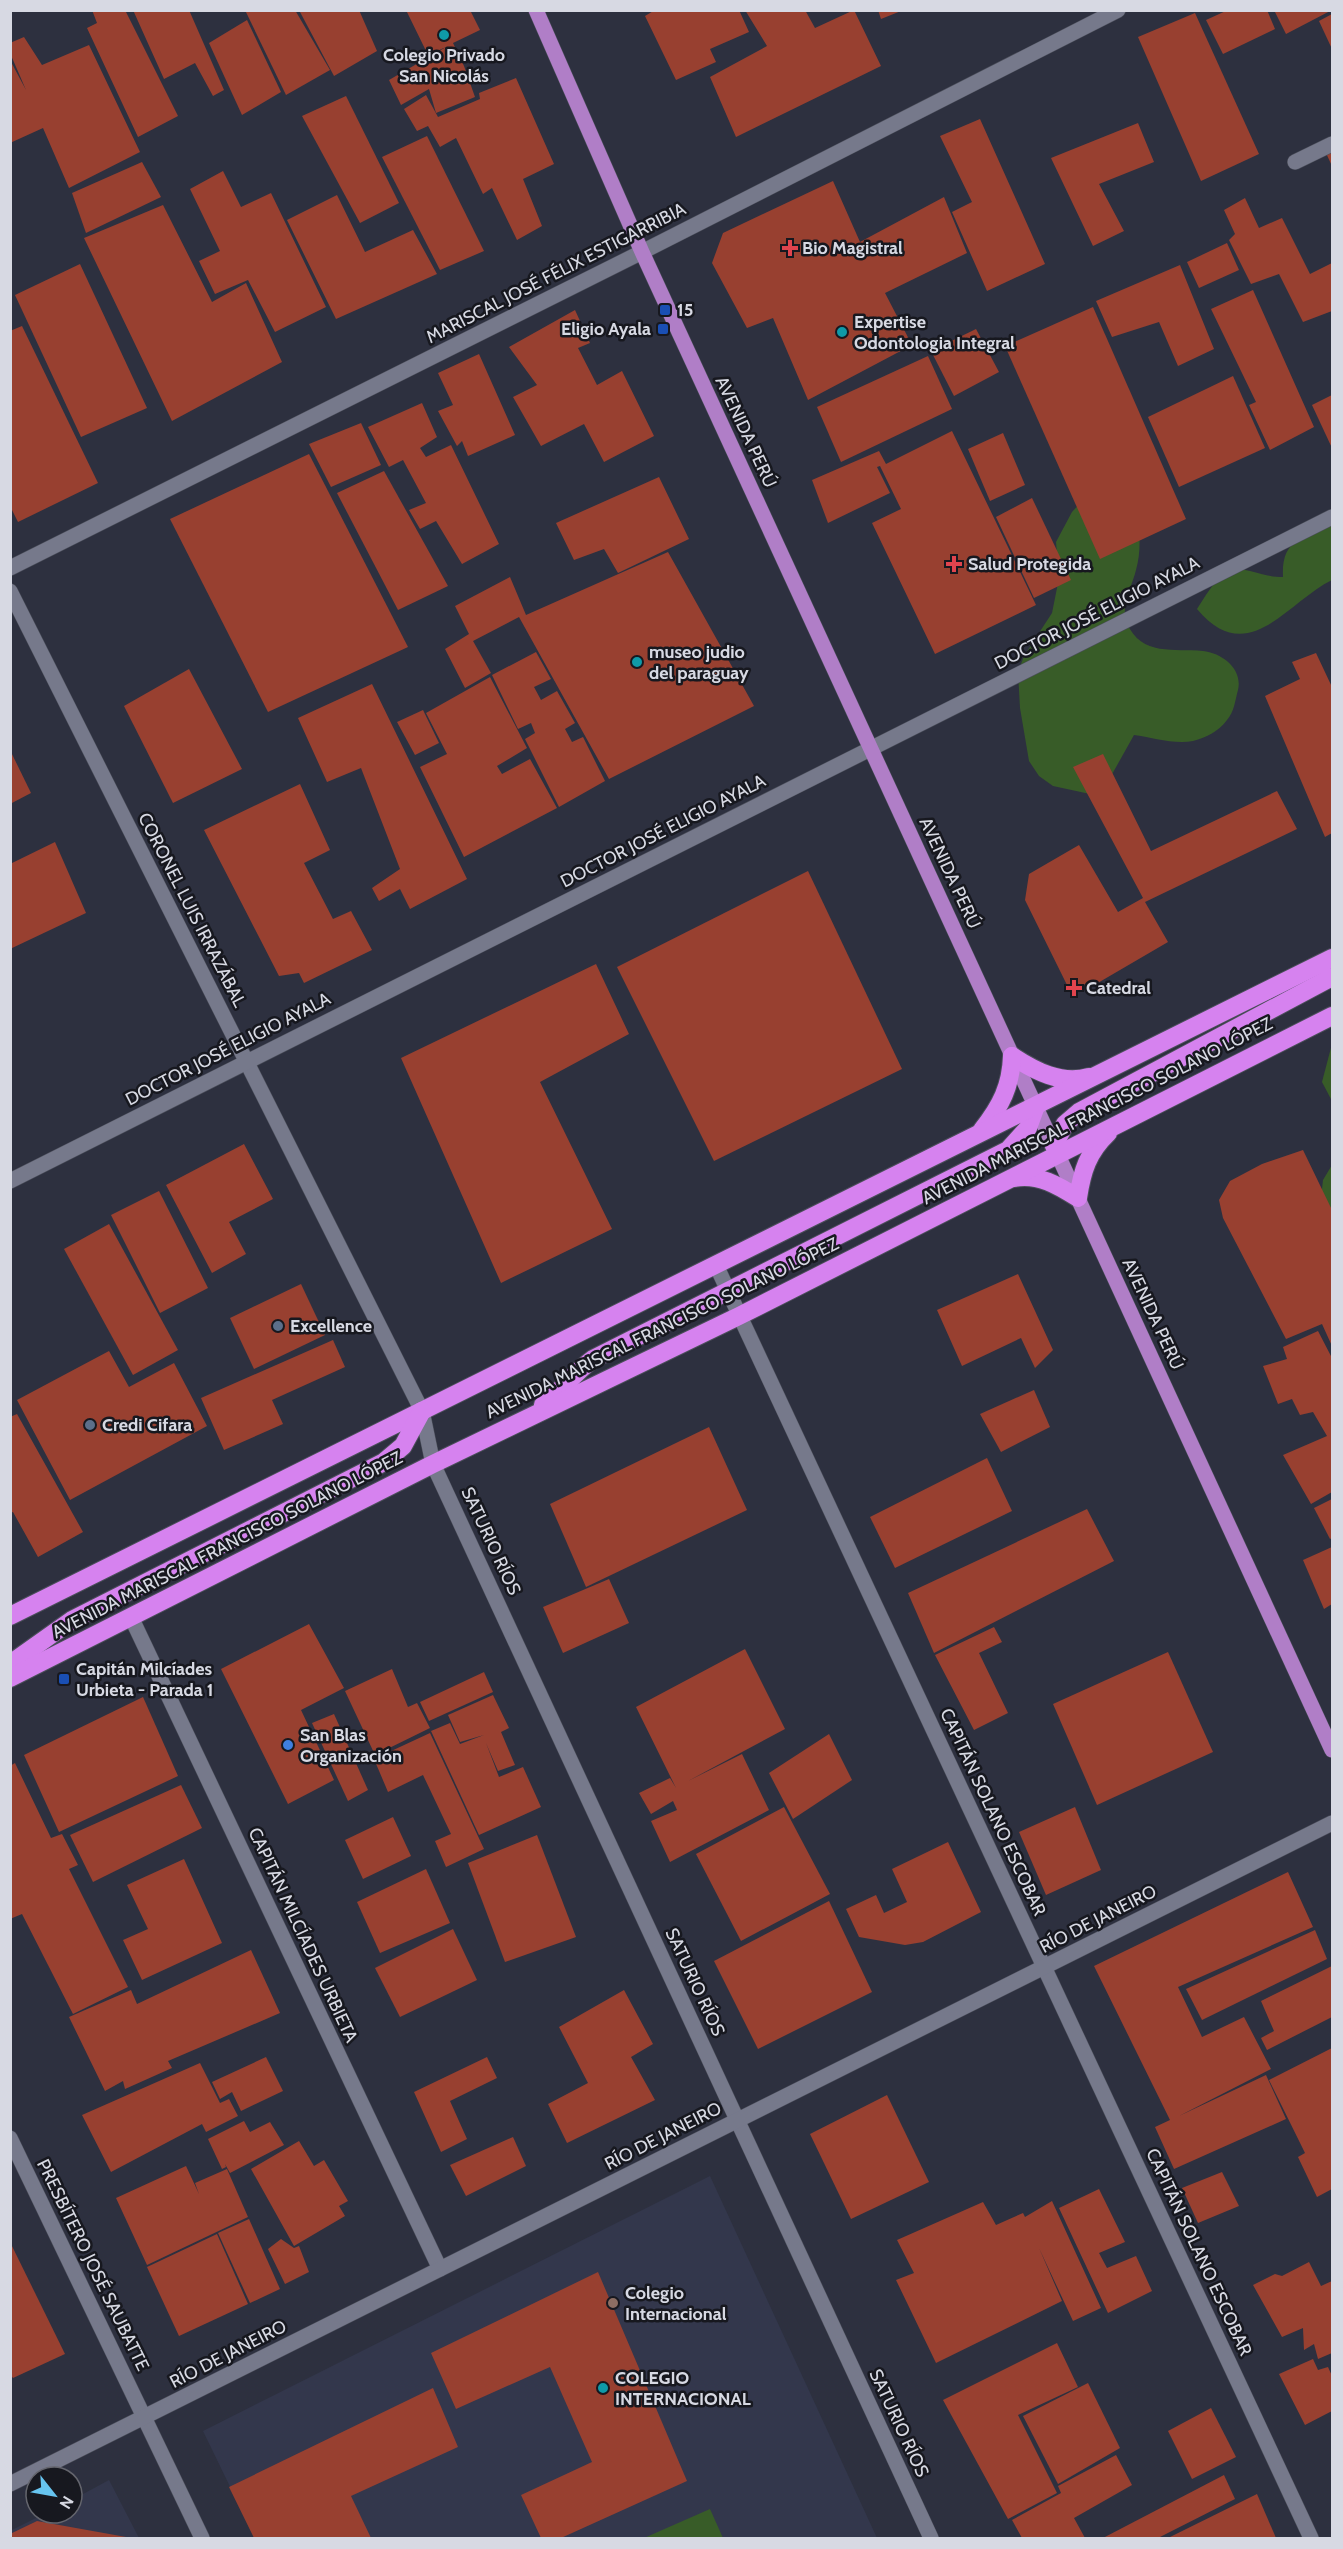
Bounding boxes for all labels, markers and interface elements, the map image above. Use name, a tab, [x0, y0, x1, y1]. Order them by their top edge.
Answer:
marker: Colegio Privado San Nicolás	[437, 28, 451, 42]
place label: Colegio Privado San Nicolás	[383, 44, 505, 87]
street label: MARISCAL JOSÉ FÉLIX ESTIGARRIBIA	[423, 198, 689, 348]
place label: Bio Magistral	[802, 237, 903, 259]
marker: Bio Magistral	[783, 241, 797, 255]
place label: 15	[677, 299, 693, 321]
marker: 15	[658, 303, 672, 317]
place label: Expertise Odontologia Integral	[854, 311, 1015, 354]
place label: Eligio Ayala	[561, 318, 651, 340]
marker: Eligio Ayala	[656, 322, 670, 336]
marker: Expertise Odontologia Integral	[835, 325, 849, 339]
street label: AVENIDA PERÚ	[711, 373, 781, 491]
street label: DOCTOR JOSÉ ELIGIO AYALA	[991, 552, 1203, 674]
place label: Salud Protegida	[968, 553, 1091, 575]
marker: Salud Protegida	[945, 555, 963, 573]
place label: museo judio del paraguay	[649, 641, 749, 684]
marker: museo judio del paraguay	[630, 655, 644, 669]
street label: DOCTOR JOSÉ ELIGIO AYALA	[557, 770, 769, 892]
street label: CORONEL LUIS IRRAZÁBAL	[133, 809, 251, 1011]
street label: AVENIDA PERÚ	[915, 814, 985, 932]
place label: Catedral	[1086, 977, 1151, 999]
marker: Catedral	[1067, 981, 1081, 995]
street label: DOCTOR JOSÉ ELIGIO AYALA	[122, 988, 334, 1110]
street label: AVENIDA MARISCAL FRANCISCO SOLANO LÓPEZ	[918, 1013, 1276, 1209]
street label: AVENIDA MARISCAL FRANCISCO SOLANO LÓPEZ	[482, 1233, 842, 1423]
street label: AVENIDA PERÚ	[1118, 1255, 1188, 1373]
place label: Excellence	[290, 1315, 372, 1337]
marker: Excellence	[271, 1319, 285, 1333]
place label: Credi Cifara	[102, 1414, 192, 1436]
marker: Credi Cifara	[83, 1418, 97, 1432]
street label: AVENIDA MARISCAL FRANCISCO SOLANO LÓPEZ	[48, 1447, 406, 1643]
street label: SATURIO RÍOS	[456, 1484, 526, 1598]
place label: Capitán Milcíades Urbieta - Parada 1	[76, 1658, 213, 1701]
marker: Capitán Milcíades Urbieta - Parada 1	[57, 1672, 71, 1686]
street label: CAPITÁN SOLANO ESCOBAR	[935, 1705, 1051, 1919]
place label: San Blas Organización	[300, 1724, 402, 1767]
marker: San Blas Organización	[281, 1738, 295, 1752]
street label: CAPITÁN MILCÍADES URBIETA	[243, 1824, 363, 2046]
street label: RÍO DE JANEIRO	[1036, 1880, 1160, 1958]
street label: SATURIO RÍOS	[660, 1925, 730, 2039]
street label: RÍO DE JANEIRO	[601, 2097, 725, 2175]
street label: CAPITÁN SOLANO ESCOBAR	[1141, 2145, 1257, 2359]
street label: PRESBÍTERO JOSÉ SAUBATTE	[32, 2156, 154, 2374]
place label: Colegio Internacional	[625, 2282, 727, 2325]
marker: Colegio Internacional	[606, 2296, 620, 2310]
street label: RÍO DE JANEIRO	[166, 2315, 290, 2393]
street label: SATURIO RÍOS	[864, 2366, 934, 2480]
place label: COLEGIO INTERNACIONAL	[615, 2367, 751, 2410]
marker: COLEGIO INTERNACIONAL	[596, 2381, 610, 2395]
north arrow	[24, 2465, 84, 2525]
text: N	[55, 2493, 77, 2512]

